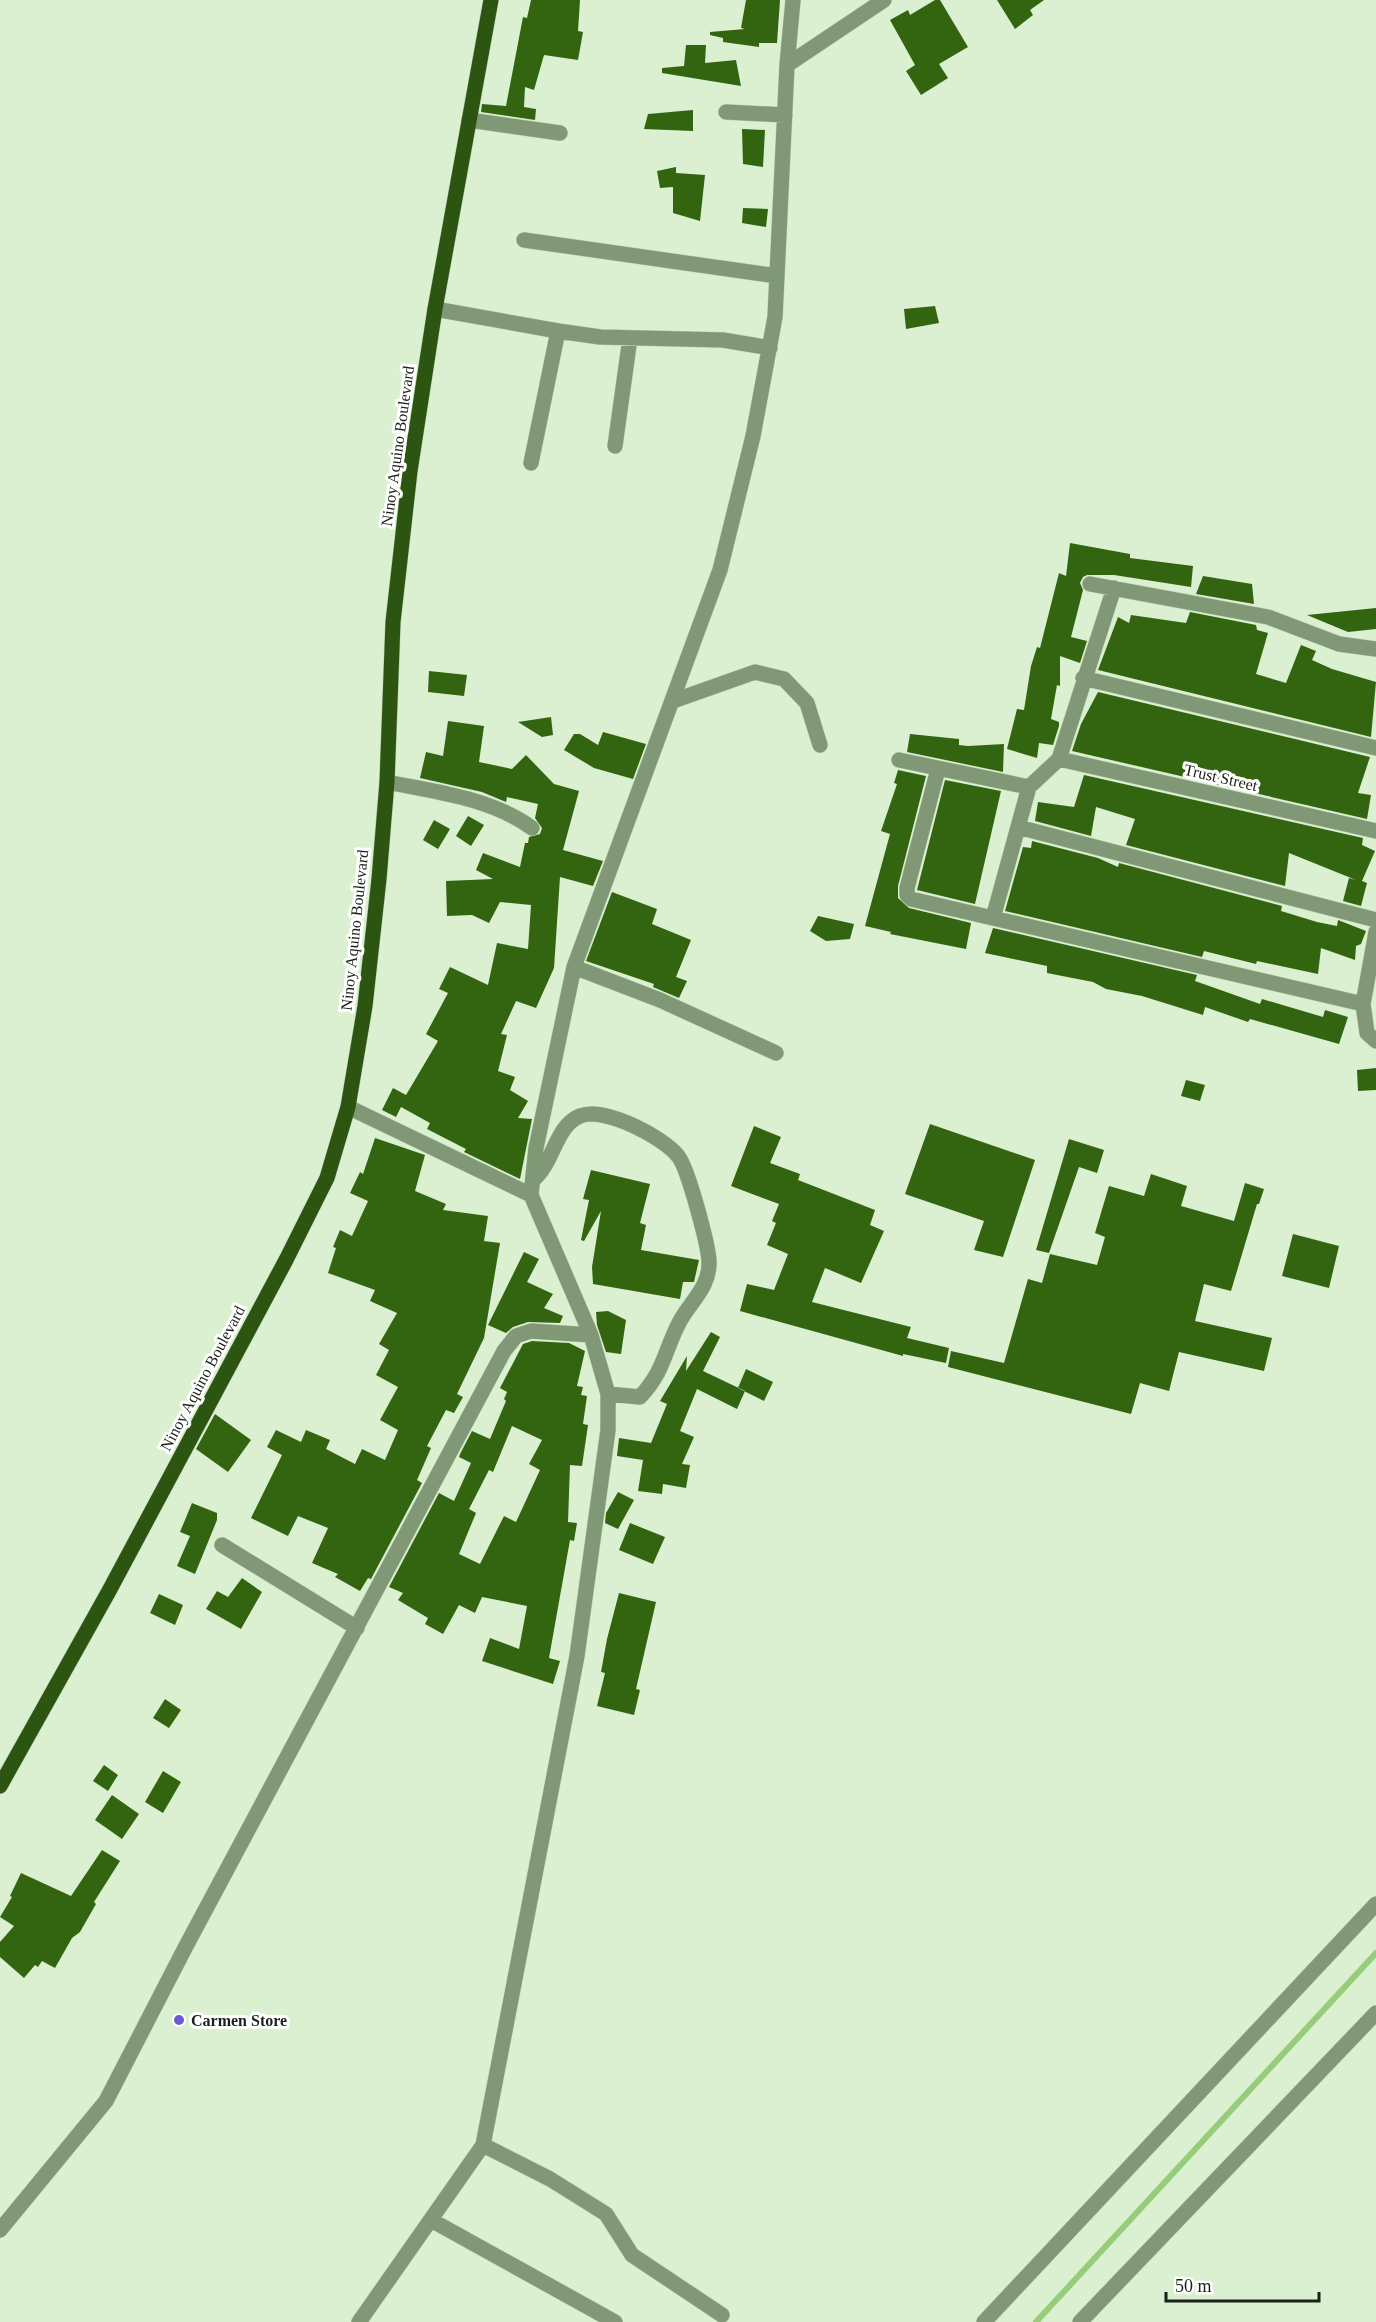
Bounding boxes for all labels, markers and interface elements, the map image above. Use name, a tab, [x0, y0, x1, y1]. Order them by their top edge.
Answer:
street label: Ninoy Aquino Boulevard	[378, 365, 418, 527]
street label: Trust Street	[1183, 761, 1260, 794]
street label: Ninoy Aquino Boulevard	[338, 849, 372, 1011]
street label: Ninoy Aquino Boulevard	[157, 1303, 249, 1454]
place label: Carmen Store	[191, 2012, 287, 2029]
marker: Carmen Store	[172, 2013, 186, 2027]
scale bar	[1166, 2265, 1319, 2303]
text: 50 m	[1175, 2276, 1212, 2296]

